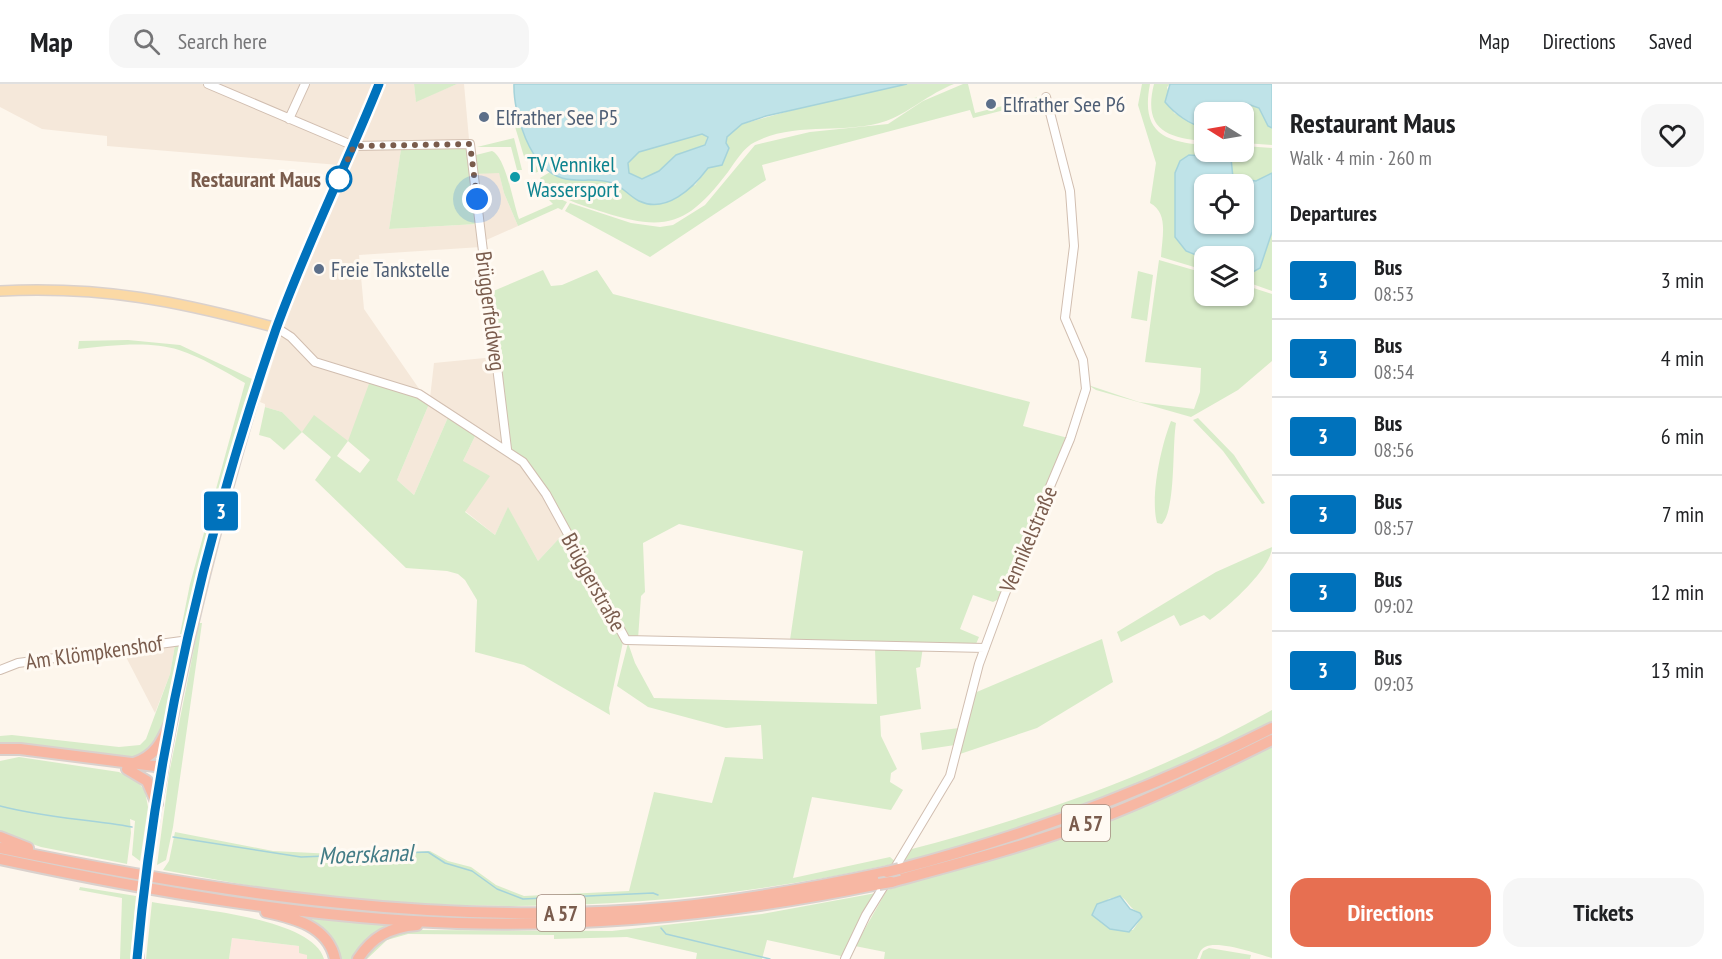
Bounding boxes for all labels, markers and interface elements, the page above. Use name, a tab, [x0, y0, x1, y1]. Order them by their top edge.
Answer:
search box	[109, 14, 529, 68]
text: Map	[30, 23, 73, 60]
icon: search	[130, 25, 163, 58]
text: Search here	[178, 27, 267, 55]
text: Map	[1479, 28, 1510, 55]
text: Directions	[1543, 28, 1616, 55]
text: Saved	[1649, 28, 1692, 55]
place label: Elfrather See P6	[1003, 90, 1125, 118]
marker: Elfrather See P6	[984, 97, 998, 111]
north arrow	[1194, 102, 1254, 162]
map controls	[1194, 102, 1254, 306]
place label: Elfrather See P5	[496, 103, 618, 131]
text: Restaurant Maus	[1290, 104, 1456, 141]
button: heart	[1641, 104, 1704, 167]
marker: Elfrather See P5	[477, 110, 491, 124]
text: Walk · 4 min · 260 m	[1290, 145, 1432, 171]
place label: TV Vennikel Wassersport	[527, 150, 619, 203]
place label: Restaurant Maus	[191, 165, 321, 193]
marker: Restaurant Maus	[326, 166, 352, 192]
marker: TV Vennikel Wassersport	[508, 170, 522, 184]
button: locate	[1194, 174, 1254, 234]
your location	[462, 184, 492, 214]
text: Departures	[1290, 199, 1377, 227]
button: layers	[1194, 246, 1254, 306]
street label: Brüggerfeldweg	[470, 250, 512, 372]
text: Bus	[1374, 253, 1402, 281]
place label: Freie Tankstelle	[331, 255, 450, 283]
marker: Freie Tankstelle	[312, 262, 326, 276]
text: 3 min	[1661, 266, 1704, 294]
text: 3	[1318, 267, 1328, 294]
text: 08:53	[1374, 281, 1414, 307]
text: Bus	[1374, 331, 1402, 359]
text: 4 min	[1661, 344, 1704, 372]
text: 3	[1318, 345, 1328, 372]
text: 08:54	[1374, 359, 1414, 385]
text: Bus	[1374, 409, 1402, 437]
text: 6 min	[1661, 422, 1704, 450]
text: 3	[1318, 423, 1328, 450]
text: 08:56	[1374, 437, 1414, 463]
street label: Vennikelstraße	[993, 482, 1063, 597]
text: Bus	[1374, 487, 1402, 515]
line badge: 3	[202, 492, 240, 530]
text: 3	[216, 498, 226, 525]
text: 7 min	[1662, 500, 1704, 528]
text: 3	[1318, 501, 1328, 528]
text: 08:57	[1374, 515, 1414, 541]
street label: Brüggerstraße	[556, 528, 632, 636]
text: Bus	[1374, 565, 1402, 593]
text: 12 min	[1651, 578, 1704, 606]
text: 3	[1318, 579, 1328, 606]
text: 09:02	[1374, 593, 1414, 619]
street label: Am Klömpkenshof	[24, 628, 166, 675]
text: Bus	[1374, 643, 1402, 671]
text: 13 min	[1651, 656, 1704, 684]
text: 3	[1318, 657, 1328, 684]
text: 09:03	[1374, 671, 1414, 697]
road number: A 57	[1062, 805, 1110, 841]
water label: Moerskanal	[318, 837, 416, 871]
button: Directions	[1290, 878, 1491, 947]
button: Tickets	[1503, 878, 1704, 947]
road number: A 57	[537, 895, 585, 931]

